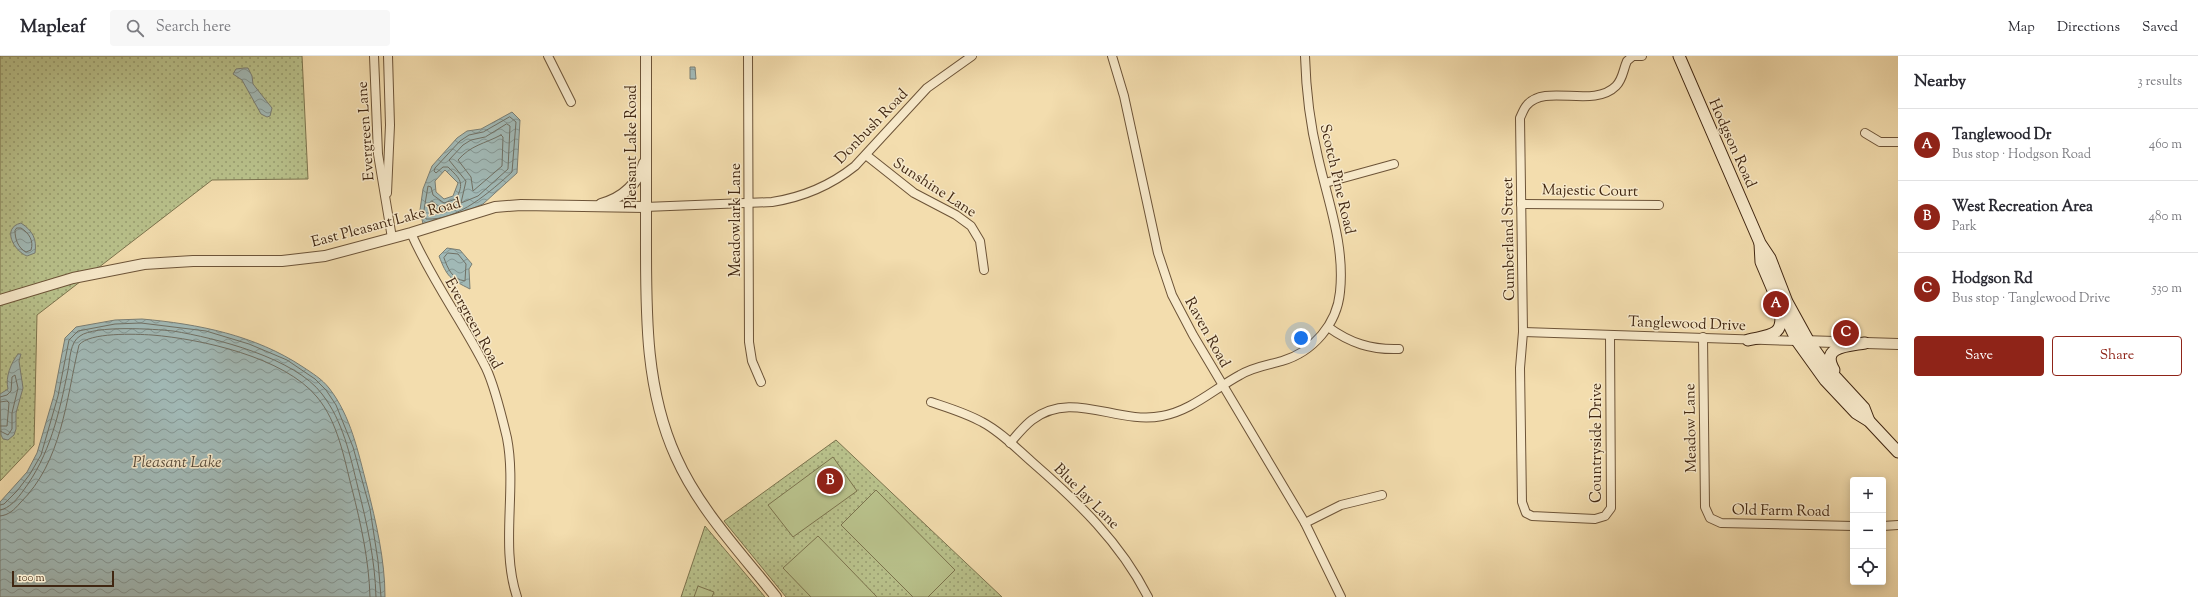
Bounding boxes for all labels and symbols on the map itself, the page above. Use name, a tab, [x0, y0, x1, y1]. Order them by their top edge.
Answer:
street label: Evergreen Lane	[353, 80, 380, 181]
street label: Pleasant Lake Road	[622, 84, 643, 209]
street label: Donbush Road	[831, 84, 914, 169]
street label: Hodgson Road	[1703, 96, 1761, 192]
street label: Scotch Pine Road	[1314, 122, 1360, 237]
street label: Sunshine Lane	[888, 153, 980, 223]
street label: Meadowlark Lane	[726, 163, 747, 277]
street label: Cumberland Street	[1498, 177, 1521, 301]
street label: Majestic Court	[1542, 180, 1638, 203]
street label: East Pleasant Lake Road	[309, 193, 464, 254]
street label: Evergreen Road	[439, 274, 507, 374]
pin: A	[1763, 289, 1789, 319]
street label: Raven Road	[1179, 294, 1235, 372]
street label: Tanglewood Drive	[1628, 312, 1746, 337]
pin: C	[1833, 318, 1859, 348]
your location	[1291, 328, 1311, 348]
street label: Countryside Drive	[1587, 383, 1608, 503]
street label: Meadow Lane	[1680, 383, 1703, 473]
water label: Pleasant Lake	[133, 452, 221, 475]
street label: Blue Jay Lane	[1048, 459, 1124, 535]
pin: B	[817, 466, 843, 496]
street label: Old Farm Road	[1732, 500, 1831, 523]
scale bar	[12, 569, 114, 588]

